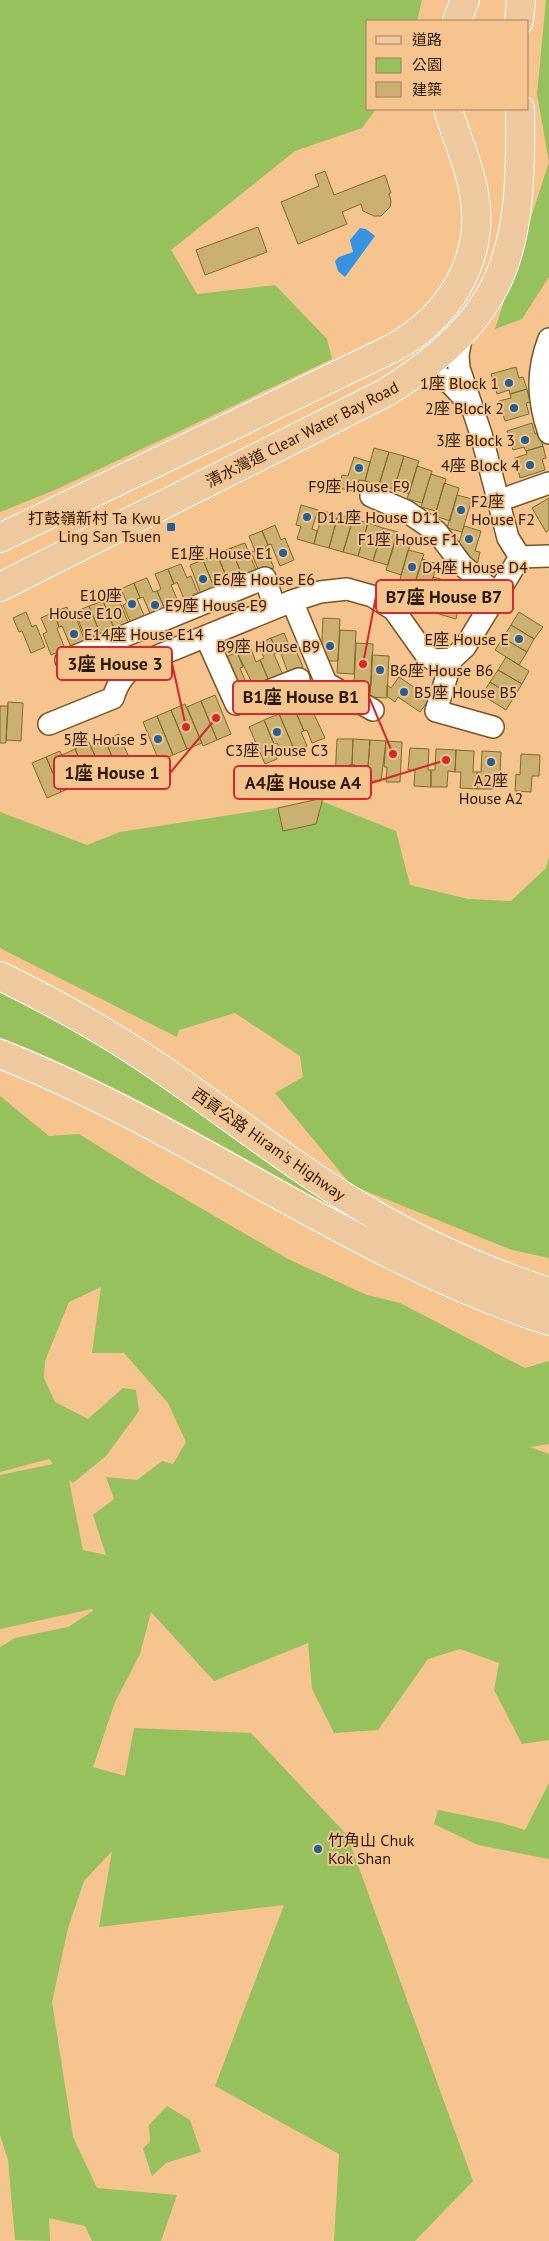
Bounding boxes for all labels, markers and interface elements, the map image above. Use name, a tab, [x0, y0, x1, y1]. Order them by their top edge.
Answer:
legend	[366, 20, 529, 110]
text: 道路	[412, 30, 442, 49]
text: 公園	[412, 55, 442, 74]
text: 建築	[412, 80, 442, 99]
place label: 1座 Block 1	[420, 373, 499, 393]
street label: 清水灣道 Clear Water Bay Road	[202, 377, 402, 491]
marker: 1座 Block 1	[503, 377, 515, 389]
place label: 2座 Block 2	[425, 398, 504, 418]
marker: 2座 Block 2	[508, 402, 520, 414]
place label: 3座 Block 3	[436, 430, 515, 450]
marker: 3座 Block 3	[519, 434, 531, 446]
place label: 4座 Block 4	[441, 455, 520, 475]
marker: 4座 Block 4	[524, 459, 536, 471]
marker: F9座 House F9	[353, 462, 365, 474]
place label: F9座 House F9	[308, 476, 410, 496]
place label: F2座 House F2	[471, 491, 535, 529]
marker: F2座 House F2	[455, 504, 467, 516]
place label: D11座 House D11	[317, 507, 440, 527]
place label: 打鼓嶺新村 Ta Kwu Ling San Tsuen	[28, 508, 161, 546]
marker: D11座 House D11	[301, 511, 313, 523]
marker: 打鼓嶺新村 Ta Kwu Ling San Tsuen	[165, 521, 177, 533]
place label: F1座 House F1	[358, 529, 459, 549]
marker: F1座 House F1	[463, 533, 475, 545]
place label: E1座 House E1	[171, 543, 273, 563]
marker: E1座 House E1	[277, 547, 289, 559]
place label: D4座 House D4	[422, 557, 528, 577]
marker: D4座 House D4	[406, 561, 418, 573]
place label: E6座 House E6	[213, 569, 315, 589]
marker: E6座 House E6	[197, 573, 209, 585]
callout: B7座 House B7	[376, 580, 513, 613]
place label: E10座 House E10	[49, 585, 122, 623]
text: B7座 House B7	[386, 585, 502, 608]
place label: E9座 House E9	[165, 595, 267, 615]
marker: E10座 House E10	[126, 598, 138, 610]
marker: E9座 House E9	[149, 599, 161, 611]
place label: E14座 House E14	[84, 624, 204, 644]
marker: E14座 House E14	[68, 628, 80, 640]
place label: E座 House E	[424, 629, 509, 649]
marker: E座 House E	[513, 633, 525, 645]
place label: B9座 House B9	[217, 636, 320, 656]
marker: B9座 House B9	[324, 640, 336, 652]
callout: 3座 House 3	[57, 647, 172, 680]
text: 3座 House 3	[67, 652, 163, 675]
place label: B6座 House B6	[390, 660, 494, 680]
marker: B6座 House B6	[374, 664, 386, 676]
callout: B1座 House B1	[233, 681, 369, 714]
place label: B5座 House B5	[414, 682, 518, 702]
text: B1座 House B1	[243, 685, 359, 708]
marker: B5座 House B5	[398, 686, 410, 698]
marker: C3座 House C3	[271, 726, 283, 738]
place label: 5座 House 5	[63, 729, 148, 749]
marker: 5座 House 5	[152, 733, 164, 745]
place label: C3座 House C3	[225, 740, 329, 760]
callout: 1座 House 1	[54, 756, 170, 789]
marker: A2座 House A2	[485, 756, 497, 768]
text: 1座 House 1	[64, 761, 160, 784]
callout: A4座 House A4	[234, 766, 371, 799]
place label: A2座 House A2	[459, 770, 523, 808]
text: A4座 House A4	[245, 771, 361, 794]
street label: 西貢公路 Hiram's Highway	[188, 1083, 350, 1205]
place label: 竹角山 Chuk Kok Shan	[328, 1830, 415, 1868]
marker: 竹角山 Chuk Kok Shan	[312, 1843, 324, 1855]

